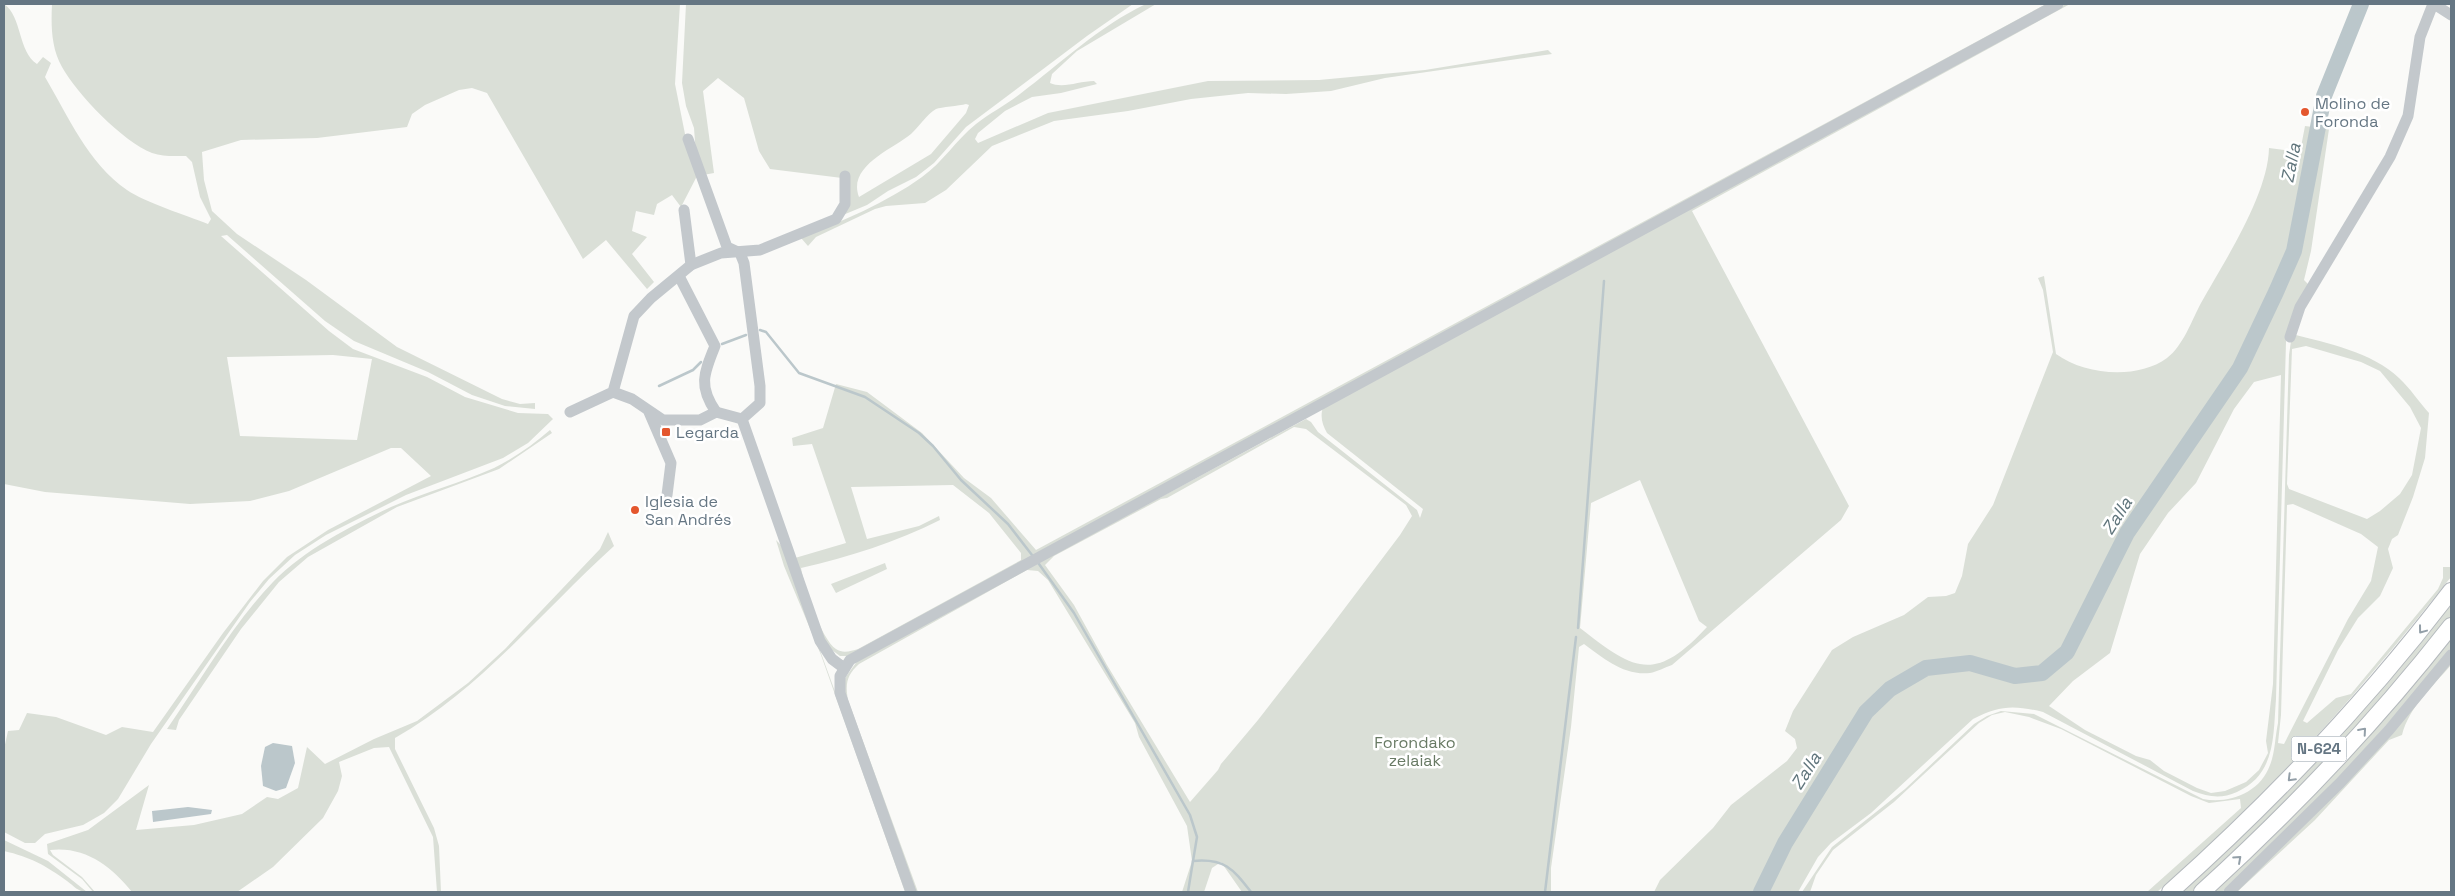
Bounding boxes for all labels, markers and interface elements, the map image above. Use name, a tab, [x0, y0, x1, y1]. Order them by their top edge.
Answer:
place label: Molino de Foronda	[2315, 93, 2390, 132]
marker: Molino de Foronda	[2299, 106, 2311, 118]
water label: Zalla	[2275, 140, 2306, 185]
place label: Legarda	[676, 422, 739, 443]
marker: Legarda	[660, 426, 672, 438]
place label: Iglesia de San Andrés	[645, 491, 732, 530]
water label: Zalla	[2096, 492, 2137, 539]
marker: Iglesia de San Andrés	[629, 504, 641, 516]
one-way arrow	[2419, 624, 2427, 633]
one-way arrow	[2358, 727, 2367, 736]
park label: Forondako zelaiak	[1374, 732, 1456, 771]
road number: N-624	[2292, 736, 2346, 762]
water label: Zalla	[1785, 747, 1826, 794]
one-way arrow	[2288, 772, 2297, 781]
one-way arrow	[2232, 856, 2241, 865]

